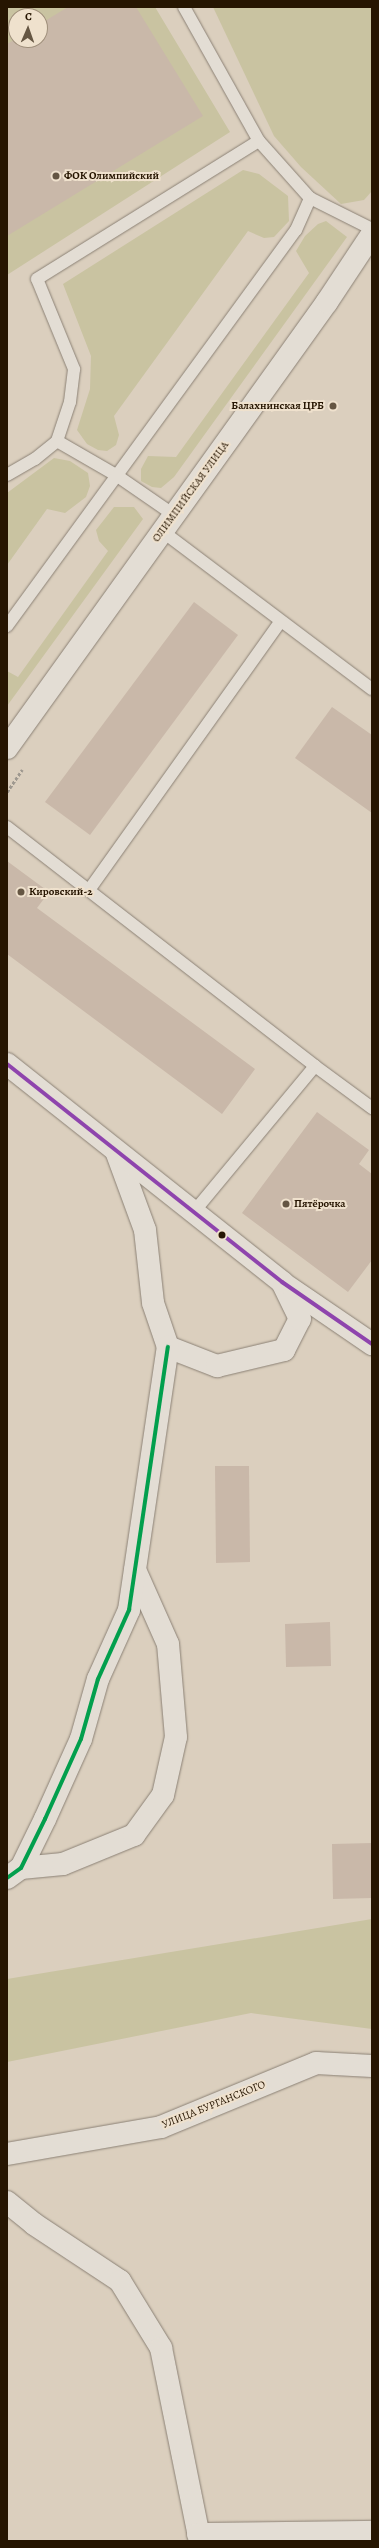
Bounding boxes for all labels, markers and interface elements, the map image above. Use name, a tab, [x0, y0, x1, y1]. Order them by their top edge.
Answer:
north arrow	[8, 8, 48, 48]
text: С	[25, 9, 32, 24]
place label: ФОК Олимпийский	[64, 169, 159, 183]
marker: ФОК Олимпийский	[51, 171, 61, 181]
place label: Балахнинская ЦРБ	[231, 399, 324, 413]
marker: Балахнинская ЦРБ	[327, 400, 339, 412]
street label: ОЛИМПИЙСКАЯ УЛИЦА	[150, 439, 232, 545]
place label: Кировский-2	[29, 885, 93, 899]
marker: Кировский-2	[16, 887, 26, 897]
place label: Пятёрочка	[294, 1197, 346, 1211]
marker: Пятёрочка	[281, 1199, 291, 1209]
unlabelled marker	[217, 1230, 227, 1240]
street label: УЛИЦА БУРГАНСКОГО	[160, 2078, 268, 2132]

